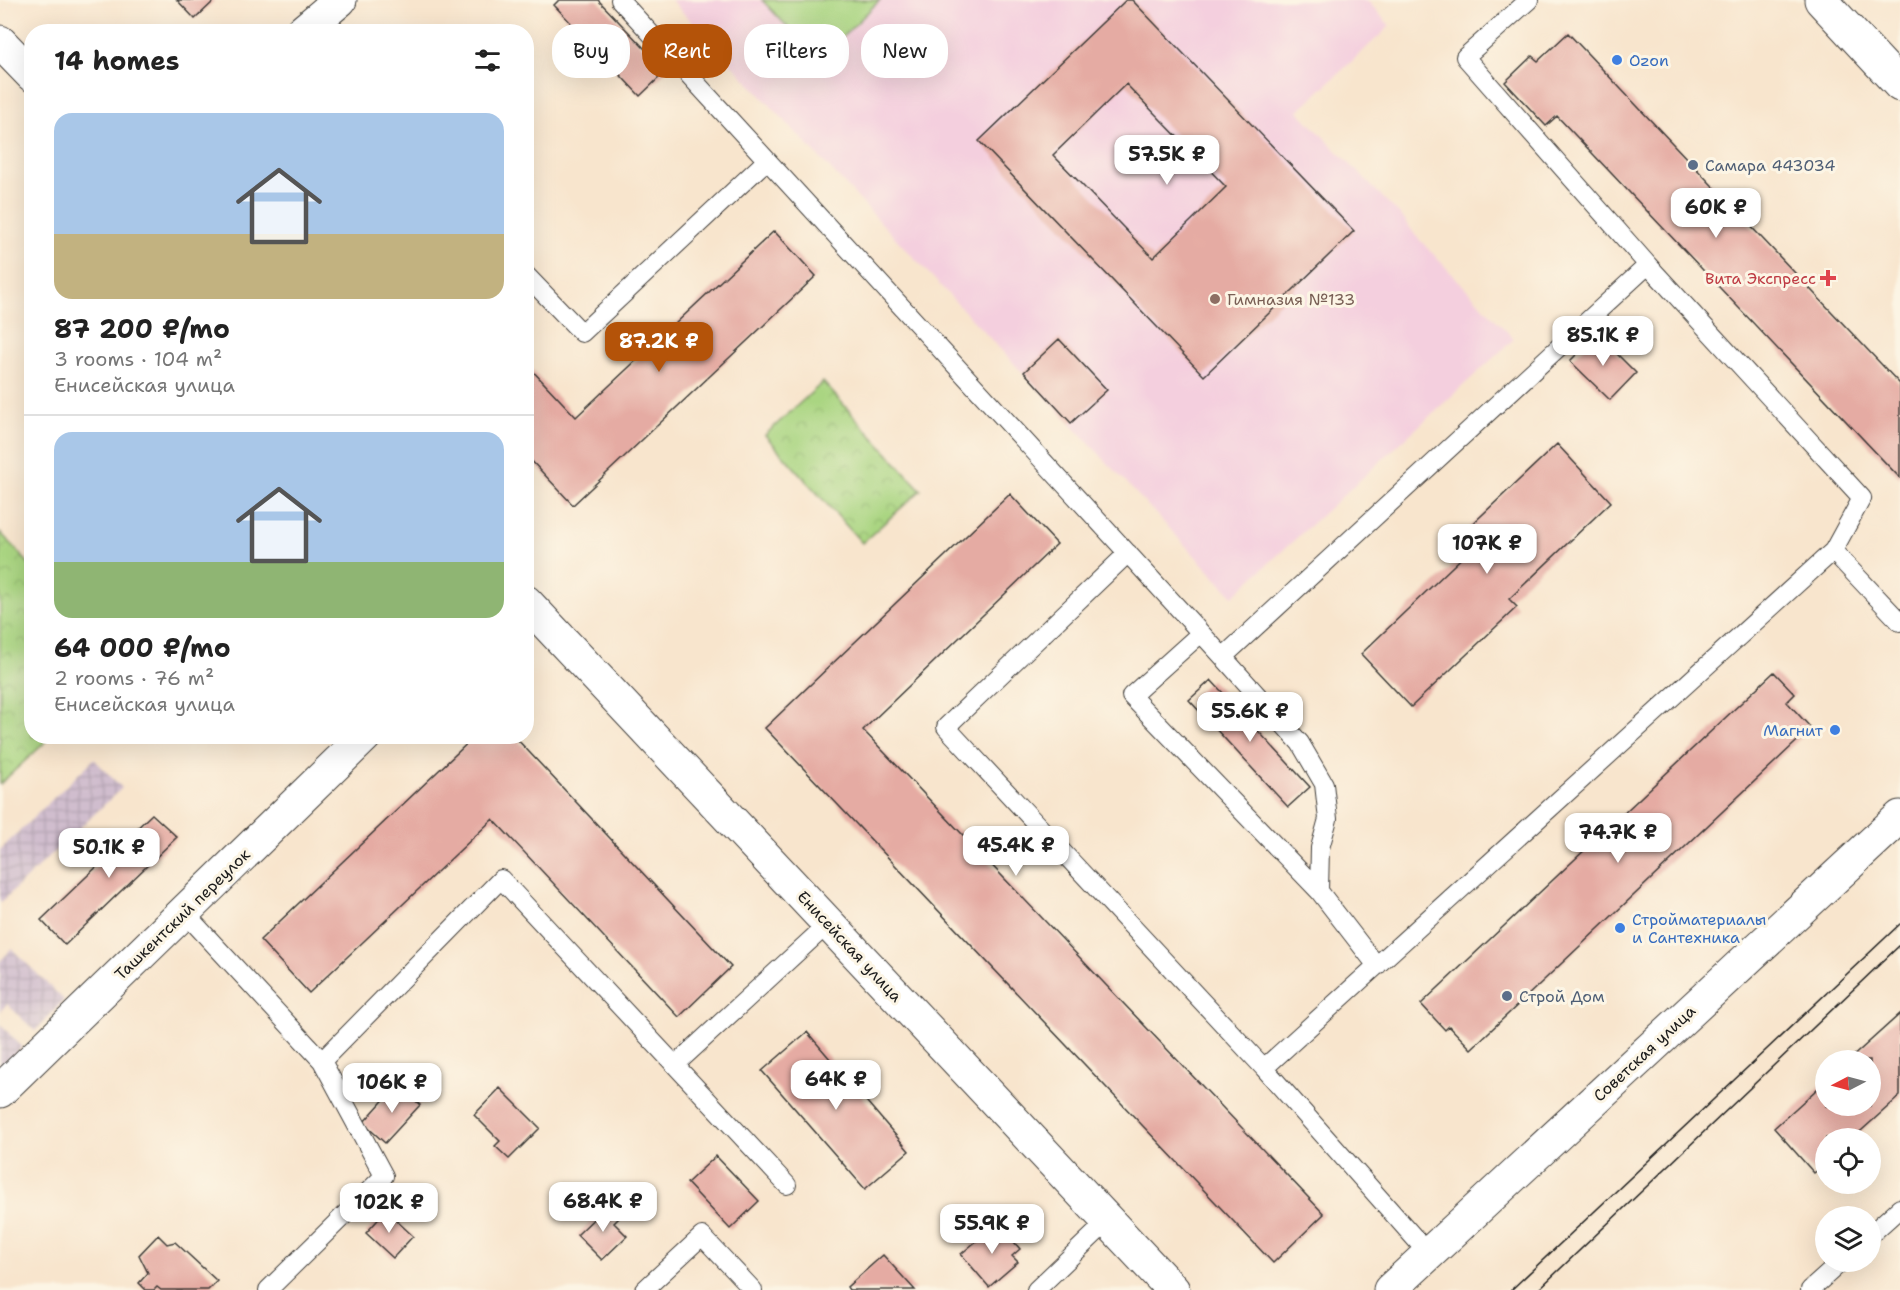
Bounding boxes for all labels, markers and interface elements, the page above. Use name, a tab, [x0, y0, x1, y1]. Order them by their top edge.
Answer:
chip: Buy	[552, 24, 630, 78]
chip: Rent	[642, 24, 732, 78]
chip: Filters	[744, 24, 849, 78]
chip: New	[861, 24, 948, 78]
text: 14 homes	[54, 43, 180, 78]
icon: filters	[471, 44, 504, 77]
place label: Ozon	[1629, 50, 1669, 71]
marker: Ozon	[1610, 53, 1624, 67]
pin: 57.5K ₽	[1112, 135, 1222, 186]
text: 57.5K ₽	[1128, 141, 1206, 167]
icon: home	[225, 152, 333, 260]
place label: Самара 443034	[1705, 155, 1835, 176]
marker: Самара 443034	[1686, 158, 1700, 172]
pin: 60K ₽	[1674, 188, 1758, 239]
text: 60K ₽	[1685, 194, 1747, 220]
place label: Вита Экспресс	[1705, 268, 1816, 289]
marker: Вита Экспресс	[1821, 271, 1835, 285]
place label: Гимназия №133	[1227, 289, 1355, 310]
marker: Гимназия №133	[1208, 292, 1222, 306]
text: 87 200 ₽/mo	[54, 311, 230, 346]
pin: 85.1K ₽	[1548, 316, 1658, 367]
pin: 87.2K ₽	[604, 322, 714, 373]
text: 85.1K ₽	[1566, 322, 1640, 348]
text: 87.2K ₽	[619, 328, 699, 354]
text: 3 rooms · 104 m²	[54, 346, 222, 372]
text: Енисейская улица	[54, 372, 235, 398]
icon: home	[225, 471, 333, 579]
pin: 107K ₽	[1438, 524, 1536, 575]
text: 107K ₽	[1452, 530, 1522, 556]
text: 64 000 ₽/mo	[54, 630, 231, 665]
text: 2 rooms · 76 m²	[54, 665, 214, 691]
text: Енисейская улица	[54, 691, 235, 717]
pin: 55.6K ₽	[1195, 692, 1305, 743]
text: 55.6K ₽	[1211, 698, 1289, 724]
place label: Магнит	[1763, 720, 1824, 741]
marker: Магнит	[1828, 723, 1842, 737]
pin: 74.7K ₽	[1563, 813, 1673, 864]
text: 74.7K ₽	[1579, 819, 1657, 845]
pin: 45.4K ₽	[961, 826, 1071, 877]
pin: 50.1K ₽	[54, 828, 164, 879]
text: 45.4K ₽	[977, 832, 1055, 858]
text: 50.1K ₽	[73, 834, 145, 860]
street label: Ташкентский переулок	[110, 844, 255, 985]
street label: Енисейская улица	[793, 886, 907, 1006]
place label: Стройматериалы и Сантехника	[1632, 909, 1766, 948]
marker: Стройматериалы и Сантехника	[1613, 921, 1627, 935]
place label: Строй Дом	[1519, 986, 1604, 1007]
marker: Строй Дом	[1500, 989, 1514, 1003]
street label: Советская улица	[1589, 1001, 1700, 1106]
north arrow	[1815, 1050, 1881, 1116]
map controls	[1815, 1050, 1881, 1272]
pin: 64K ₽	[794, 1060, 878, 1111]
pin: 106K ₽	[343, 1063, 441, 1114]
text: 64K ₽	[805, 1066, 867, 1092]
text: 106K ₽	[357, 1069, 427, 1095]
button: locate	[1815, 1128, 1881, 1194]
pin: 68.4K ₽	[548, 1182, 658, 1233]
pin: 102K ₽	[340, 1183, 438, 1234]
text: 68.4K ₽	[563, 1188, 643, 1214]
text: 102K ₽	[354, 1189, 424, 1215]
pin: 55.9K ₽	[937, 1204, 1047, 1255]
button: layers	[1815, 1206, 1881, 1272]
text: 55.9K ₽	[954, 1210, 1030, 1236]

